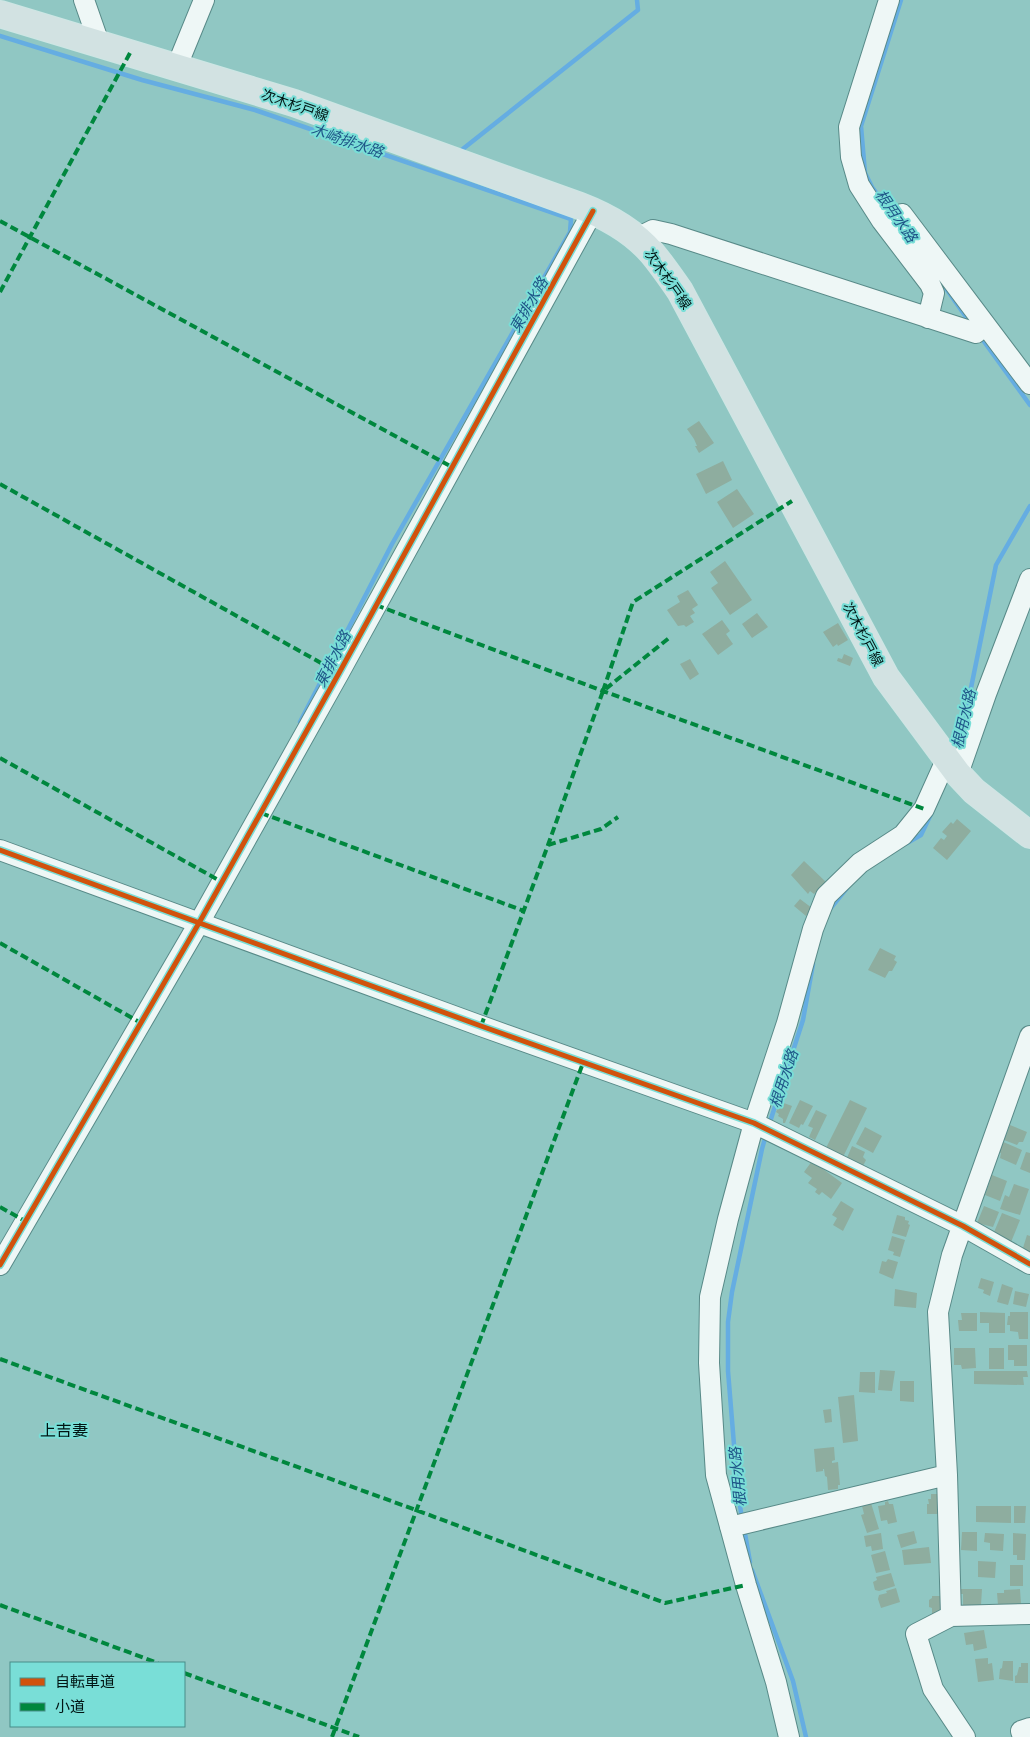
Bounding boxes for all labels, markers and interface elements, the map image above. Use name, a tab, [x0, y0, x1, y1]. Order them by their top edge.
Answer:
street label: 次木杉戸線	[259, 86, 331, 124]
water label: 木崎排水路	[309, 121, 387, 161]
water label: 根用水路	[872, 187, 921, 247]
street label: 次木杉戸線	[641, 246, 695, 312]
water label: 東排水路	[507, 273, 552, 335]
street label: 次木杉戸線	[840, 599, 886, 669]
water label: 東排水路	[312, 627, 355, 689]
water label: 根用水路	[949, 686, 979, 750]
water label: 根用水路	[767, 1046, 801, 1110]
district label: 上吉妻	[40, 1422, 88, 1439]
water label: 根用水路	[727, 1444, 749, 1508]
legend	[10, 1662, 185, 1727]
text: 自転車道	[55, 1674, 115, 1690]
text: 小道	[55, 1699, 85, 1715]

